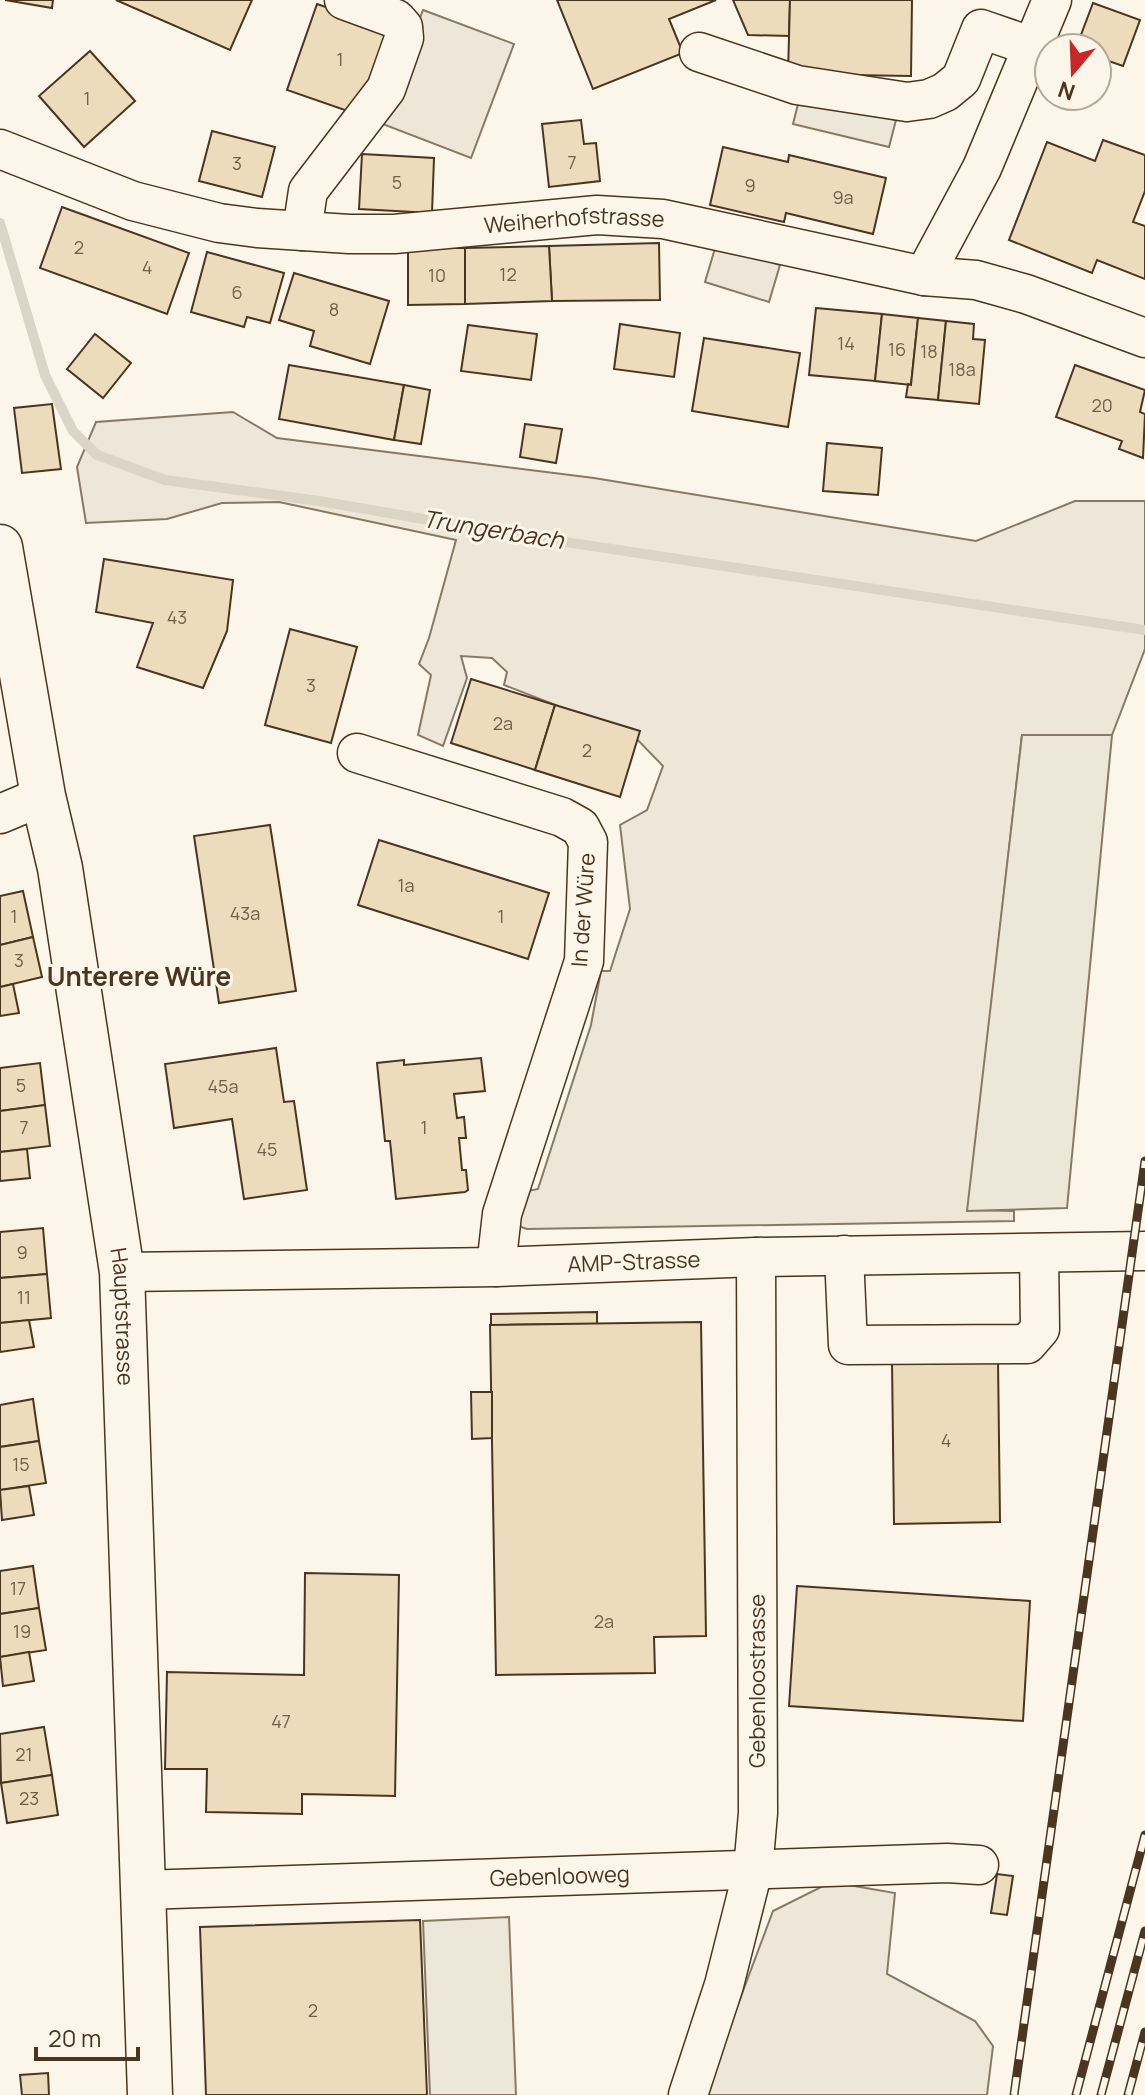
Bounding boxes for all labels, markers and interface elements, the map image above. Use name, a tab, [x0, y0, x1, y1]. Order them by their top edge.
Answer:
north arrow	[1033, 32, 1113, 112]
house number: 1	[336, 47, 344, 71]
text: N	[1054, 74, 1079, 108]
house number: 1	[83, 86, 91, 110]
house number: 7	[567, 150, 577, 174]
house number: 3	[232, 151, 242, 175]
house number: 5	[392, 170, 402, 194]
house number: 9	[744, 173, 756, 197]
house number: 9a	[832, 185, 854, 209]
street label: Weiherhofstrasse	[483, 200, 666, 241]
house number: 2	[74, 235, 84, 259]
house number: 4	[142, 255, 152, 279]
house number: 12	[499, 262, 517, 286]
house number: 10	[428, 263, 446, 287]
house number: 6	[231, 280, 243, 304]
house number: 8	[329, 297, 339, 321]
house number: 14	[837, 331, 855, 355]
house number: 16	[888, 337, 906, 361]
house number: 18	[920, 339, 938, 363]
house number: 18a	[948, 357, 976, 381]
house number: 20	[1091, 393, 1113, 417]
water label: Trungerbach	[420, 501, 567, 556]
house number: 43	[167, 605, 187, 629]
house number: 3	[306, 673, 316, 697]
house number: 2a	[493, 711, 513, 735]
house number: 2	[582, 738, 592, 762]
street label: In der Würe	[564, 852, 602, 968]
house number: 1a	[397, 873, 415, 897]
house number: 43a	[230, 901, 260, 925]
house number: 1	[10, 904, 18, 928]
house number: 1	[497, 904, 505, 928]
house number: 3	[14, 948, 24, 972]
district label: Unterere Würe	[47, 958, 231, 994]
house number: 5	[16, 1073, 26, 1097]
house number: 45a	[207, 1074, 239, 1098]
house number: 7	[19, 1115, 29, 1139]
house number: 1	[420, 1115, 428, 1139]
house number: 45	[256, 1137, 278, 1161]
house number: 9	[16, 1240, 28, 1264]
street label: AMP-Strasse	[567, 1244, 701, 1279]
street label: Hauptstrasse	[103, 1245, 141, 1386]
house number: 11	[17, 1285, 31, 1309]
house number: 4	[941, 1428, 951, 1452]
house number: 15	[12, 1452, 30, 1476]
house number: 17	[10, 1576, 26, 1600]
street label: Gebenloostrasse	[742, 1594, 772, 1768]
house number: 2a	[594, 1609, 614, 1633]
house number: 19	[13, 1619, 31, 1643]
house number: 47	[271, 1709, 291, 1733]
house number: 21	[15, 1742, 33, 1766]
house number: 23	[19, 1786, 39, 1810]
street label: Gebenlooweg	[489, 1859, 630, 1893]
house number: 2	[308, 1998, 318, 2022]
scale bar	[36, 2011, 138, 2061]
text: 20 m	[48, 2021, 101, 2054]

